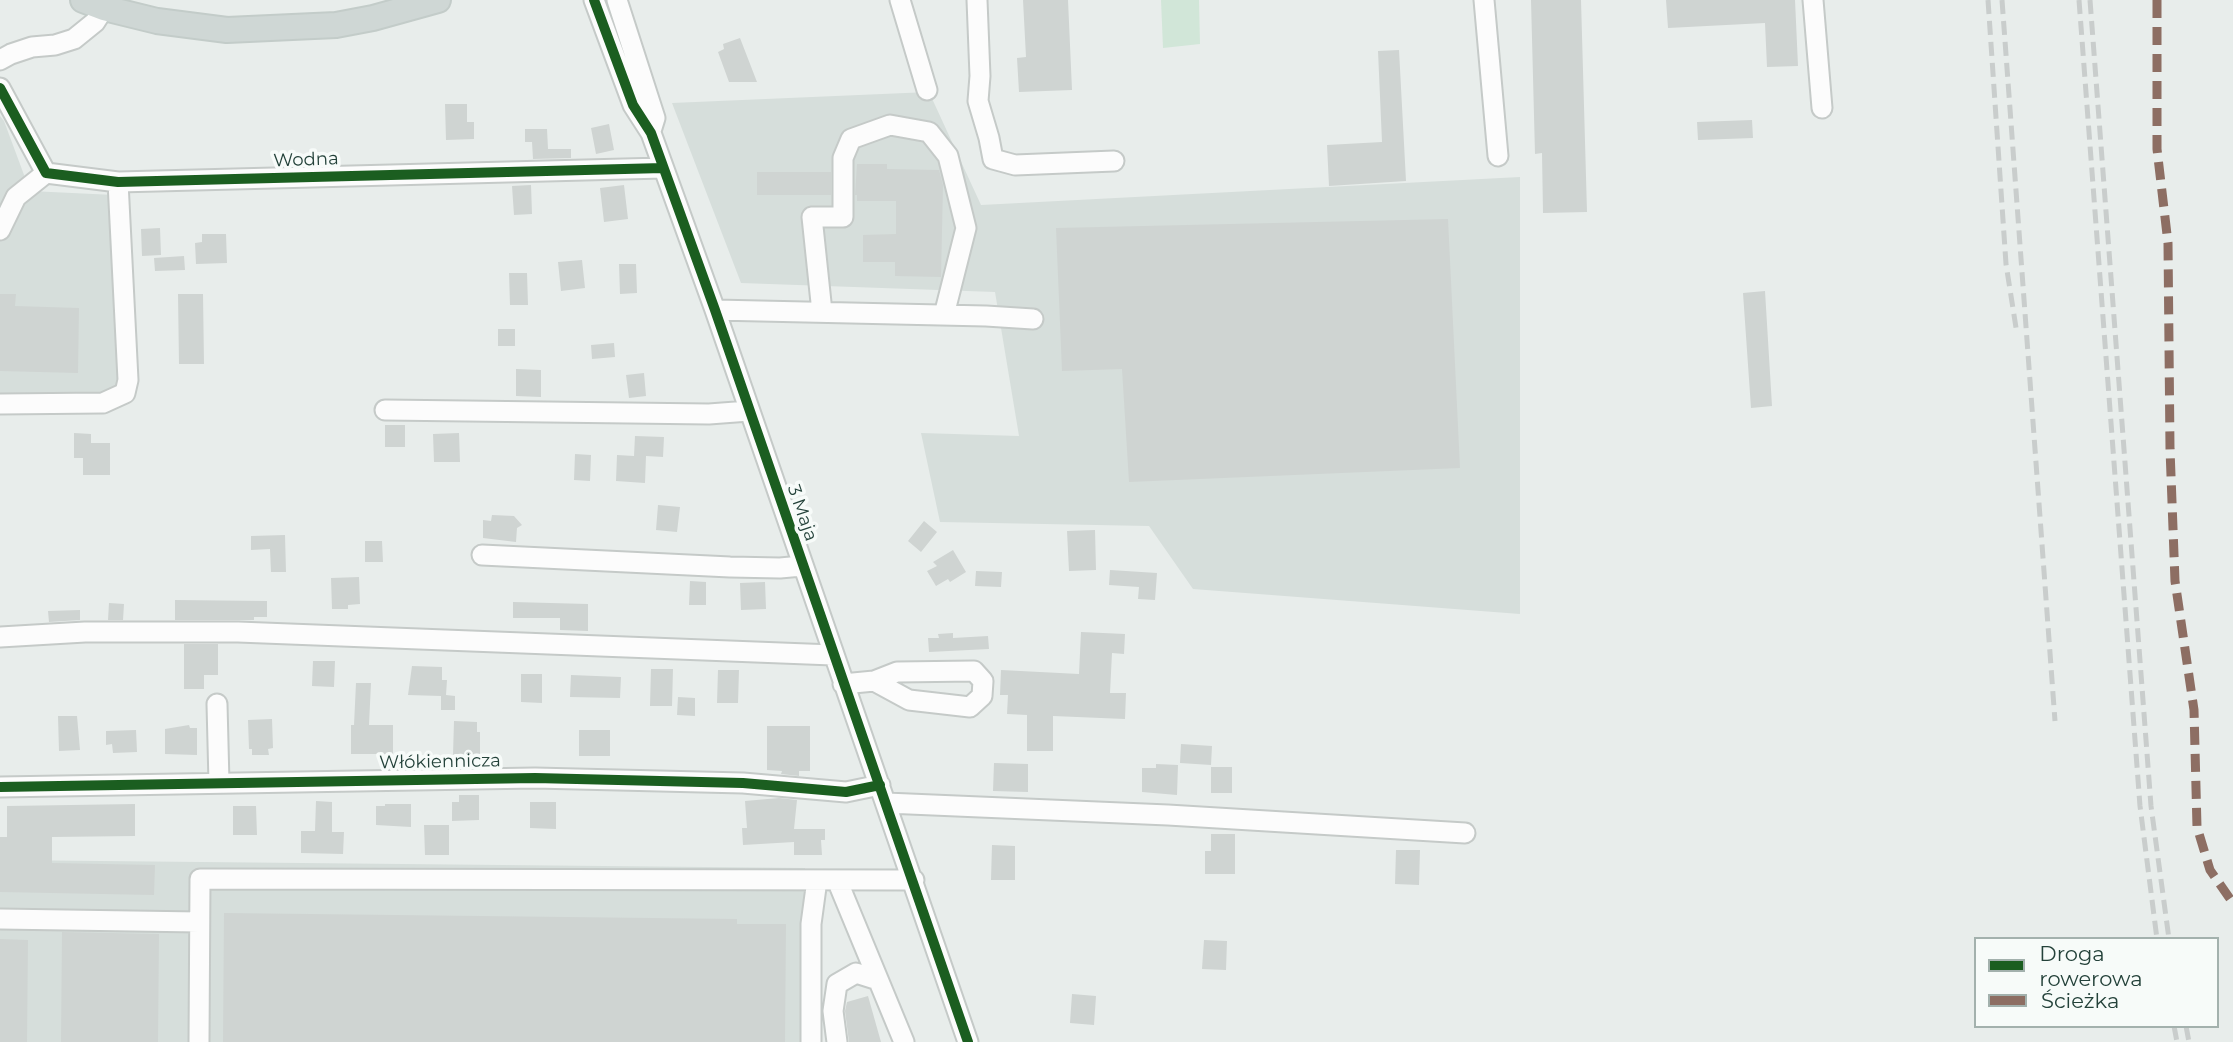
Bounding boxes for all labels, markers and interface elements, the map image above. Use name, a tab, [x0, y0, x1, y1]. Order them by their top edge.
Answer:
street label: Wodna	[273, 148, 339, 172]
street label: 3 Maja	[782, 482, 822, 544]
street label: Włókiennicza	[379, 750, 501, 774]
legend	[1974, 937, 2219, 1028]
text: Droga rowerowa	[2039, 941, 2143, 991]
text: Ścieżka	[2041, 988, 2119, 1013]

